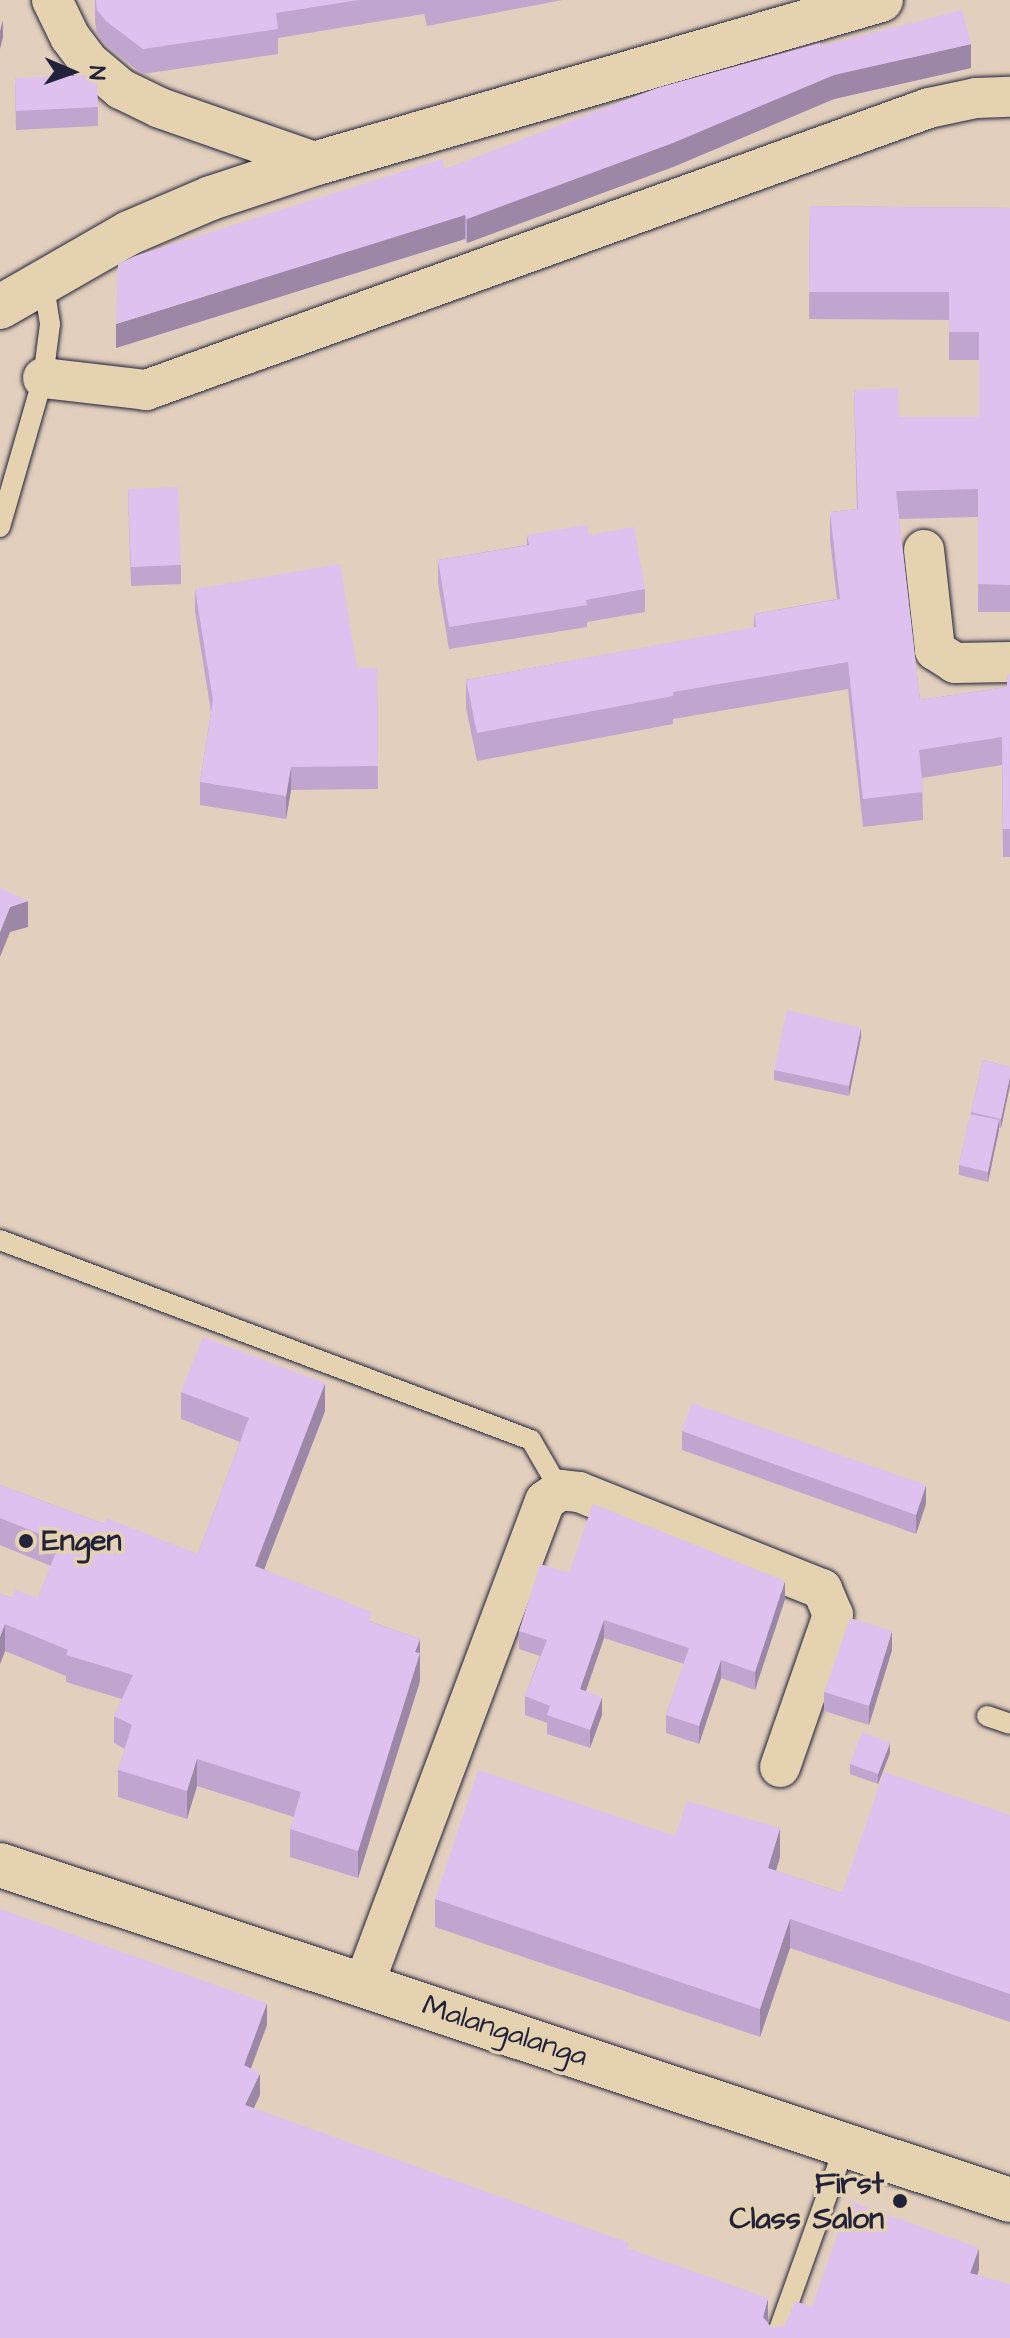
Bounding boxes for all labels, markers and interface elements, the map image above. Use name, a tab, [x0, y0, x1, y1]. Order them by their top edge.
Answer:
north arrow	[32, 32, 112, 112]
text: N	[81, 65, 112, 80]
place label: Engen	[42, 1523, 121, 1559]
marker: Engen	[17, 1532, 35, 1550]
street label: Malangalanga	[418, 1987, 592, 2075]
place label: First Class Salon	[730, 2166, 884, 2236]
marker: First Class Salon	[891, 2192, 909, 2210]

